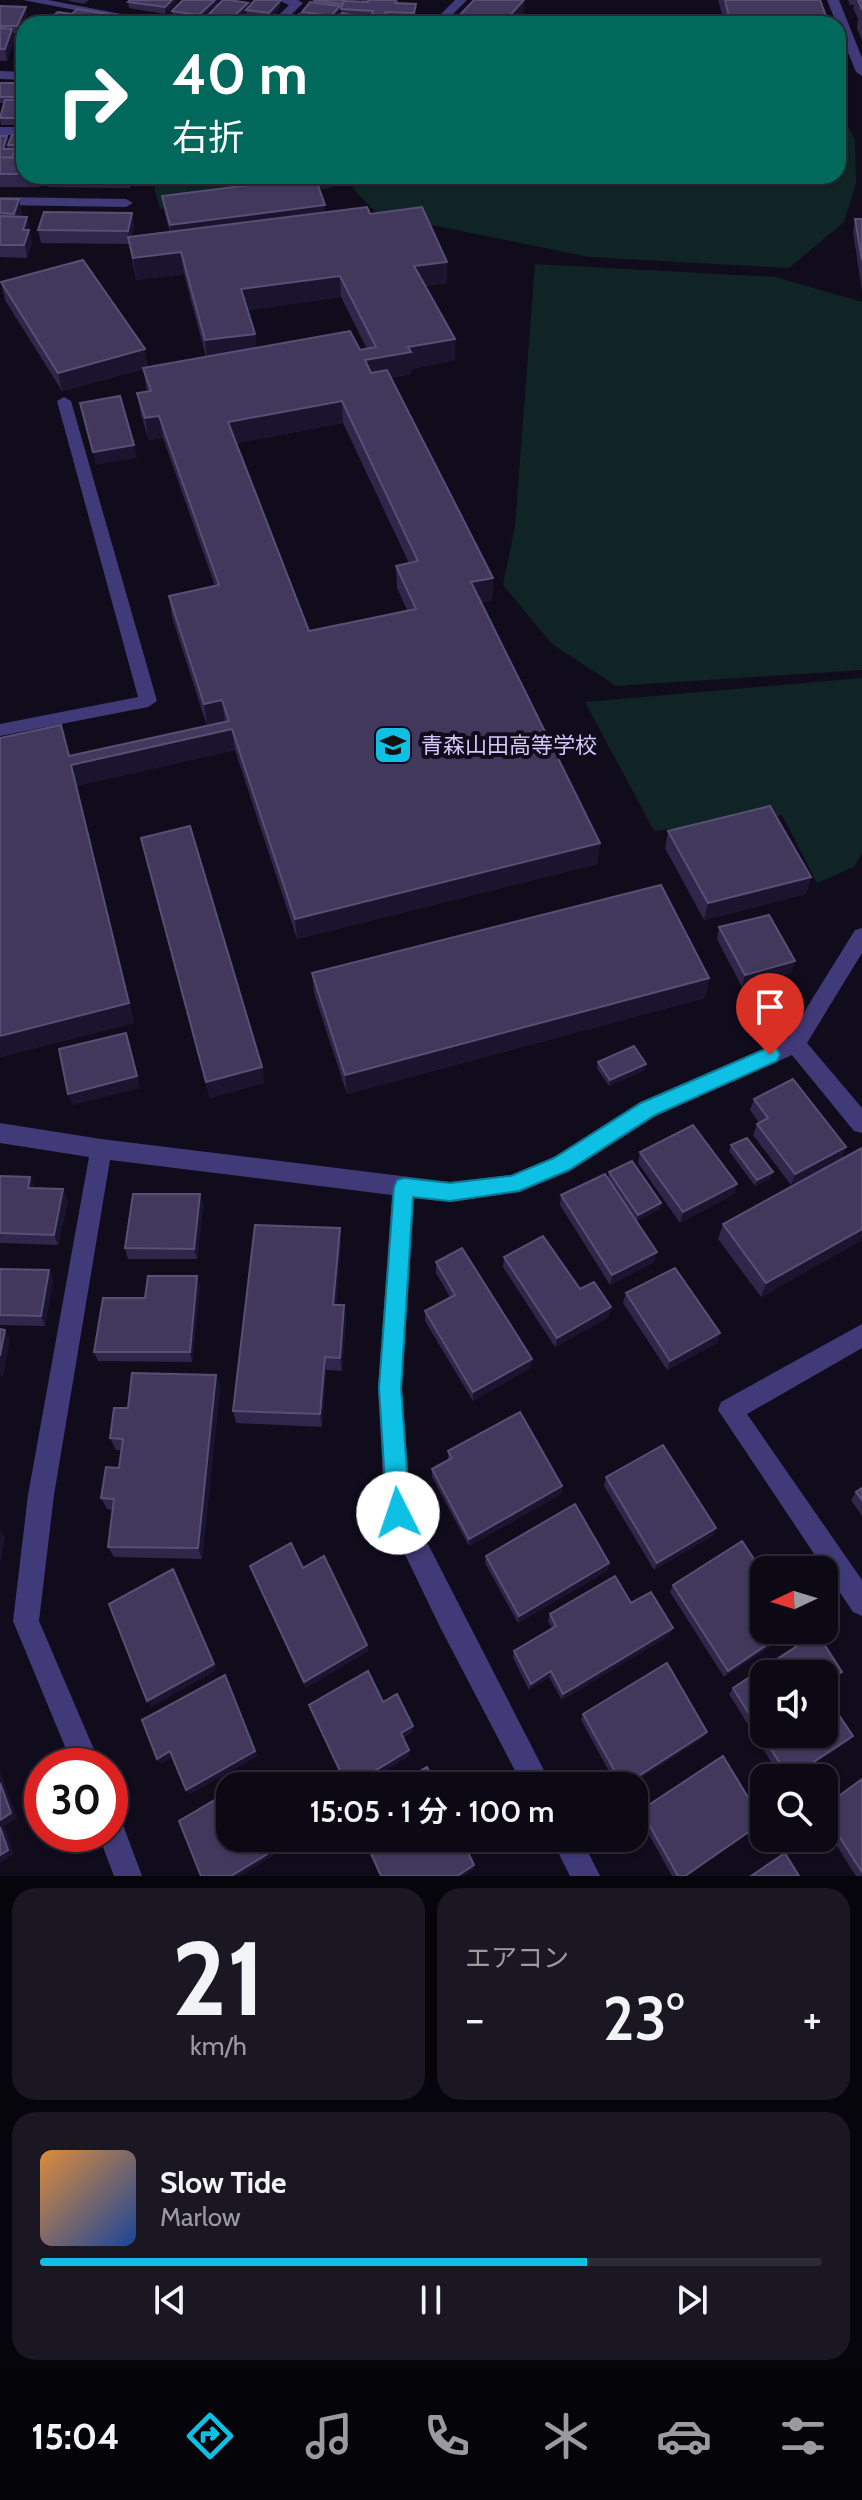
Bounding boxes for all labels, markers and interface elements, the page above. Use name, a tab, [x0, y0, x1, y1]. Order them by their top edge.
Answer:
text: 40 m	[172, 40, 308, 108]
icon: right	[40, 48, 144, 152]
text: 右折	[172, 115, 244, 159]
school or university icon: 青森山田高等学校	[372, 724, 414, 766]
place label: 青森山田高等学校	[421, 732, 597, 759]
pin	[736, 973, 804, 1055]
icon: arrive	[748, 985, 792, 1029]
position arrow	[356, 1471, 440, 1555]
north arrow	[750, 1556, 838, 1644]
map controls	[750, 1556, 838, 1852]
button: sound	[750, 1660, 838, 1748]
speed limit sign: 30	[24, 1748, 128, 1852]
button: search	[750, 1764, 838, 1852]
text: 15:05 · 1 分 · 100 m	[310, 1793, 554, 1830]
text: 21	[172, 1915, 265, 2041]
text: エアコン	[465, 1942, 569, 1974]
text: 23°	[603, 1982, 684, 2055]
text: −	[465, 1992, 484, 2045]
text: +	[803, 1992, 822, 2045]
text: km/h	[190, 2030, 247, 2062]
text: Slow Tide	[160, 2164, 287, 2201]
text: Marlow	[160, 2201, 241, 2233]
icon: previous	[148, 2278, 192, 2322]
icon: pause	[409, 2278, 453, 2322]
icon: next	[670, 2278, 714, 2322]
icon: directions	[182, 2408, 238, 2464]
icon: music	[301, 2408, 357, 2464]
icon: phone	[419, 2408, 475, 2464]
icon: climate	[538, 2408, 594, 2464]
icon: car	[656, 2408, 712, 2464]
icon: filters	[775, 2408, 831, 2464]
text: 15:04	[31, 2414, 120, 2458]

